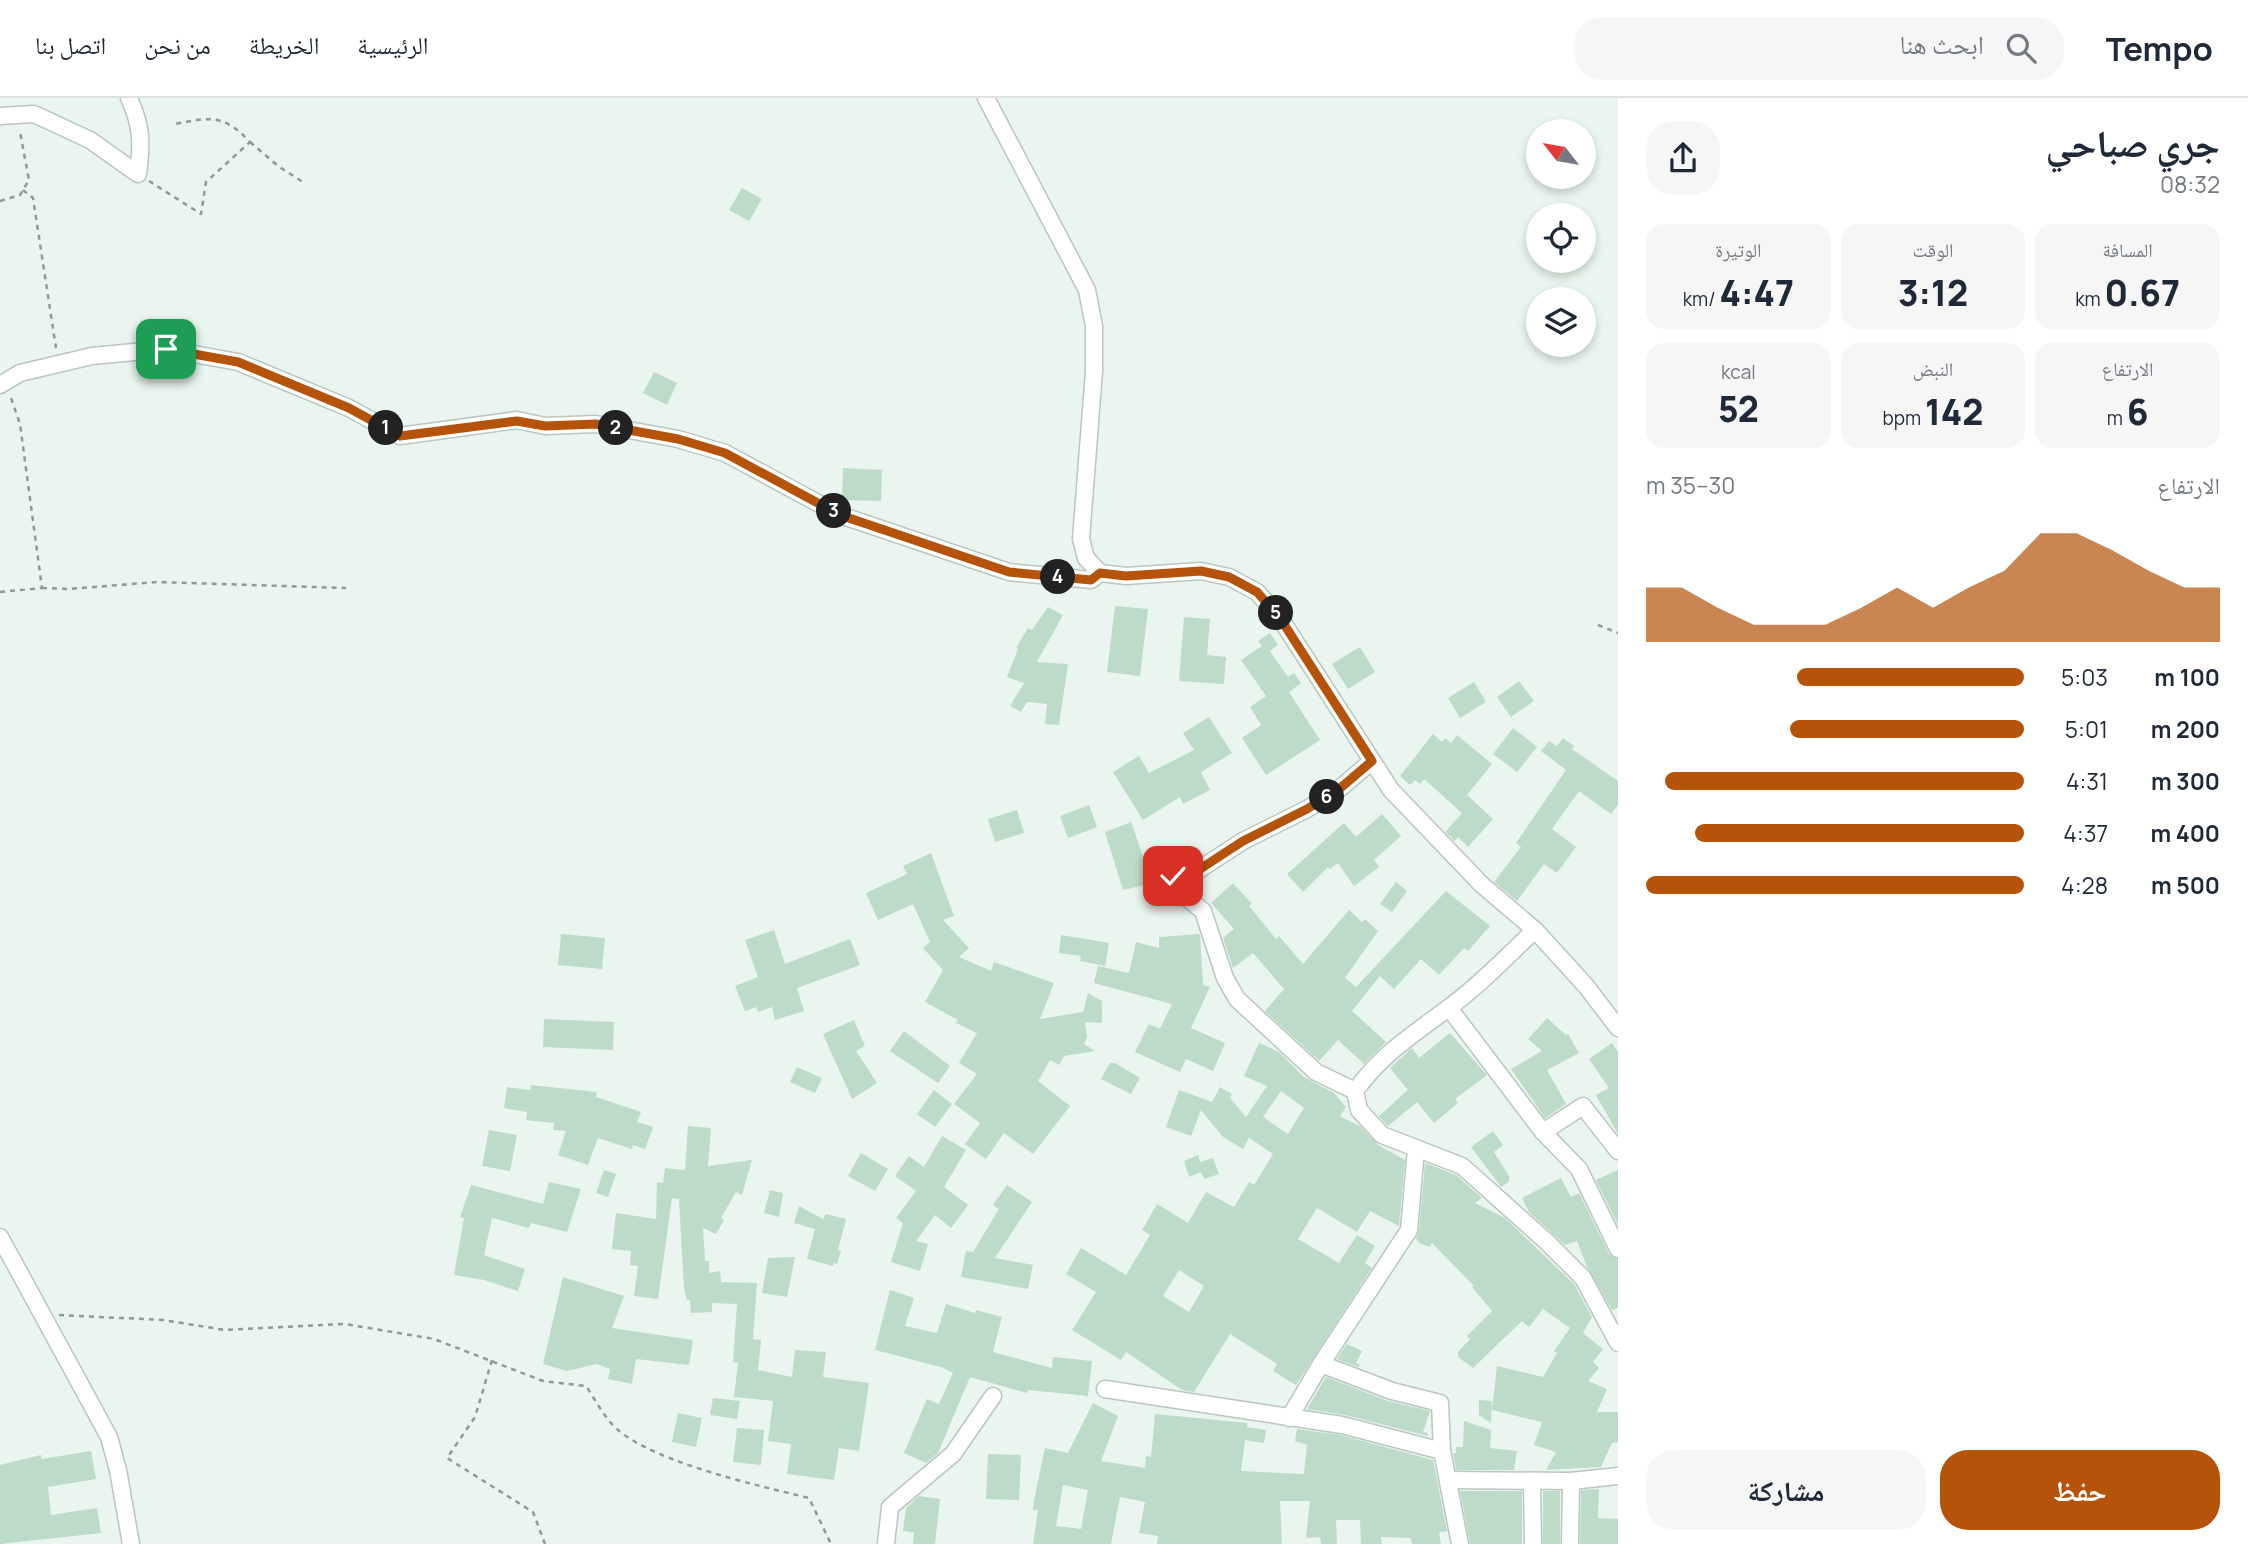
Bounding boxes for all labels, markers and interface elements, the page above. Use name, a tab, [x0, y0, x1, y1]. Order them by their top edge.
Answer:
search box	[1574, 17, 2064, 80]
text: ابحث هنا	[1899, 26, 1984, 62]
text: Tempo	[2106, 26, 2213, 71]
text: اتصل بنا	[35, 28, 106, 61]
text: من نحن	[144, 28, 211, 61]
text: الخريطة	[249, 28, 319, 61]
text: الرئيسية	[357, 28, 429, 61]
icon: search	[2002, 29, 2040, 67]
text: جري صباحي	[2045, 116, 2220, 168]
north arrow	[1526, 119, 1596, 189]
map controls	[1526, 119, 1596, 357]
button: share	[1646, 121, 1720, 195]
text: 08:32	[2160, 168, 2220, 200]
button: locate	[1526, 203, 1596, 273]
text: الوتيرة	[1715, 237, 1761, 263]
text: الوقت	[1913, 237, 1953, 263]
text: المسافة	[2102, 237, 2153, 263]
text: 4:47	[1719, 269, 1794, 317]
text: 3:12	[1898, 269, 1968, 317]
text: 0.67	[2105, 269, 2180, 317]
text: /km	[1683, 286, 1719, 312]
text: km	[2075, 286, 2105, 312]
button: layers	[1526, 287, 1596, 357]
pin	[136, 319, 196, 379]
icon: arrive	[147, 330, 185, 368]
text: النبض	[1913, 356, 1953, 382]
text: الارتفاع	[2102, 356, 2154, 382]
text: kcal	[1721, 359, 1756, 385]
text: 52	[1718, 385, 1759, 433]
text: 142	[1925, 388, 1984, 436]
text: 6	[2127, 388, 2149, 436]
text: bpm	[1883, 405, 1925, 431]
text: m	[2107, 405, 2127, 431]
pin: 1	[368, 410, 404, 446]
pin: 2	[598, 410, 634, 446]
text: 1	[381, 414, 390, 440]
text: 2	[610, 414, 621, 440]
text: 30–35 m	[1646, 469, 1735, 501]
text: الارتفاع	[2157, 469, 2220, 501]
pin: 3	[816, 494, 852, 528]
text: 3	[828, 497, 839, 523]
pin: 4	[1040, 560, 1076, 594]
text: 4	[1052, 563, 1063, 589]
pin: 5	[1258, 596, 1294, 630]
text: 5	[1270, 599, 1281, 625]
text: 5:03	[2061, 661, 2108, 693]
text: 100 m	[2154, 661, 2220, 693]
text: 5:01	[2065, 713, 2108, 745]
text: 200 m	[2151, 713, 2220, 745]
text: 4:31	[2066, 765, 2108, 797]
text: 300 m	[2151, 765, 2220, 797]
pin: 6	[1310, 780, 1344, 814]
text: 6	[1321, 783, 1332, 809]
text: 4:37	[2063, 817, 2108, 849]
text: 400 m	[2150, 817, 2220, 849]
pin	[1143, 846, 1203, 906]
icon: check	[1154, 857, 1192, 895]
text: 4:28	[2061, 869, 2108, 901]
text: 500 m	[2151, 869, 2220, 901]
button: مشاركة	[1646, 1450, 1926, 1530]
button: حفظ	[1940, 1450, 2220, 1530]

